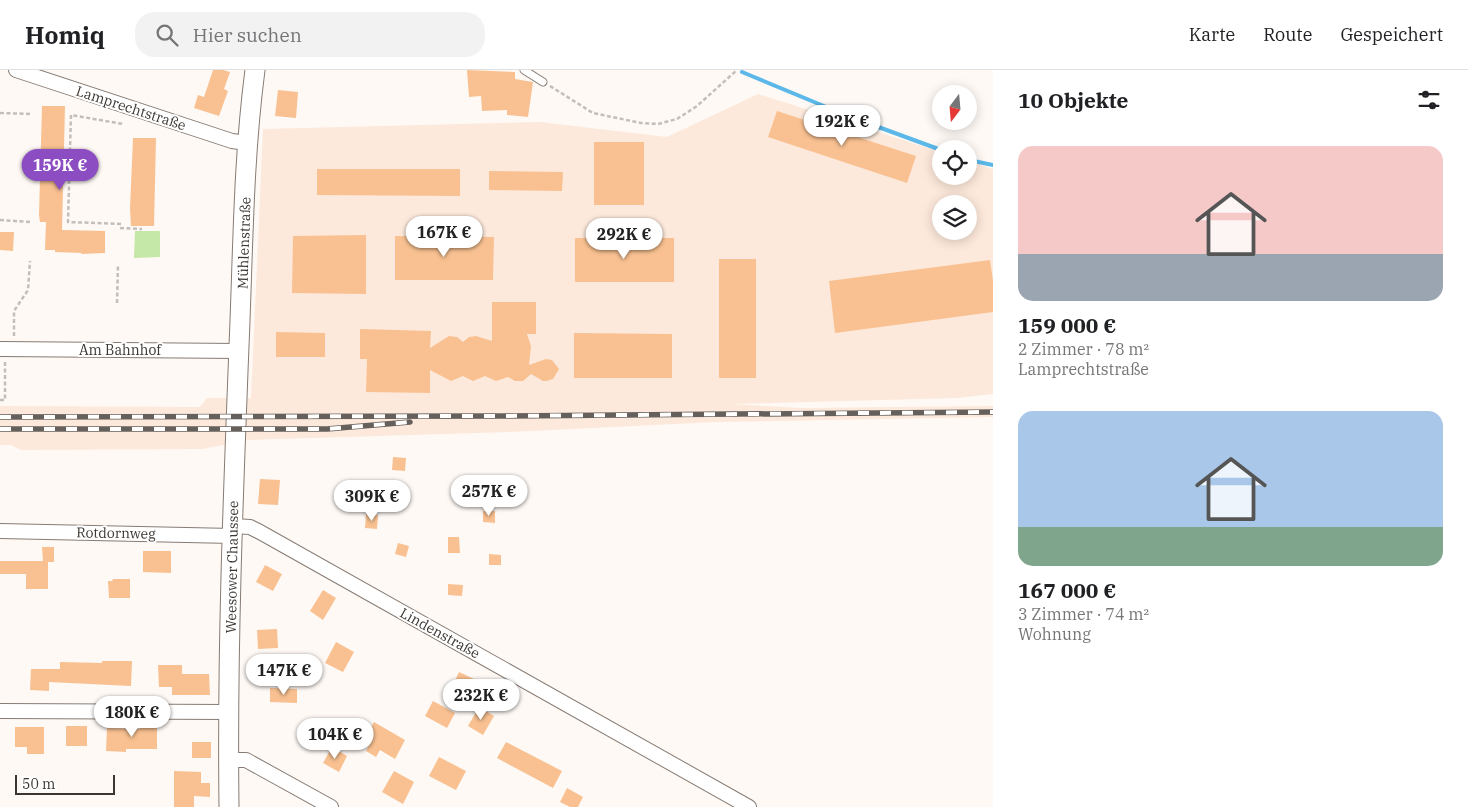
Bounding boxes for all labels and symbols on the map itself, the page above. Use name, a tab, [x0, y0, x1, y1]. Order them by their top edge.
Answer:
street label: Lamprechtstraße	[74, 82, 188, 134]
north arrow	[932, 85, 978, 130]
pin: 192K €	[801, 104, 883, 147]
pin: 159K €	[19, 148, 101, 191]
street label: Mühlenstraße	[233, 197, 255, 289]
pin: 167K €	[403, 216, 485, 258]
pin: 292K €	[583, 218, 665, 260]
street label: Am Bahnhof	[79, 341, 162, 359]
pin: 257K €	[448, 474, 530, 517]
pin: 309K €	[331, 480, 413, 522]
street label: Weesower Chaussee	[222, 500, 242, 634]
street label: Rotdornweg	[76, 523, 156, 543]
street label: Lindenstraße	[397, 604, 483, 662]
pin: 147K €	[243, 654, 325, 696]
pin: 232K €	[440, 678, 522, 721]
pin: 180K €	[91, 696, 173, 738]
pin: 104K €	[294, 718, 376, 760]
scale bar	[15, 772, 115, 795]

